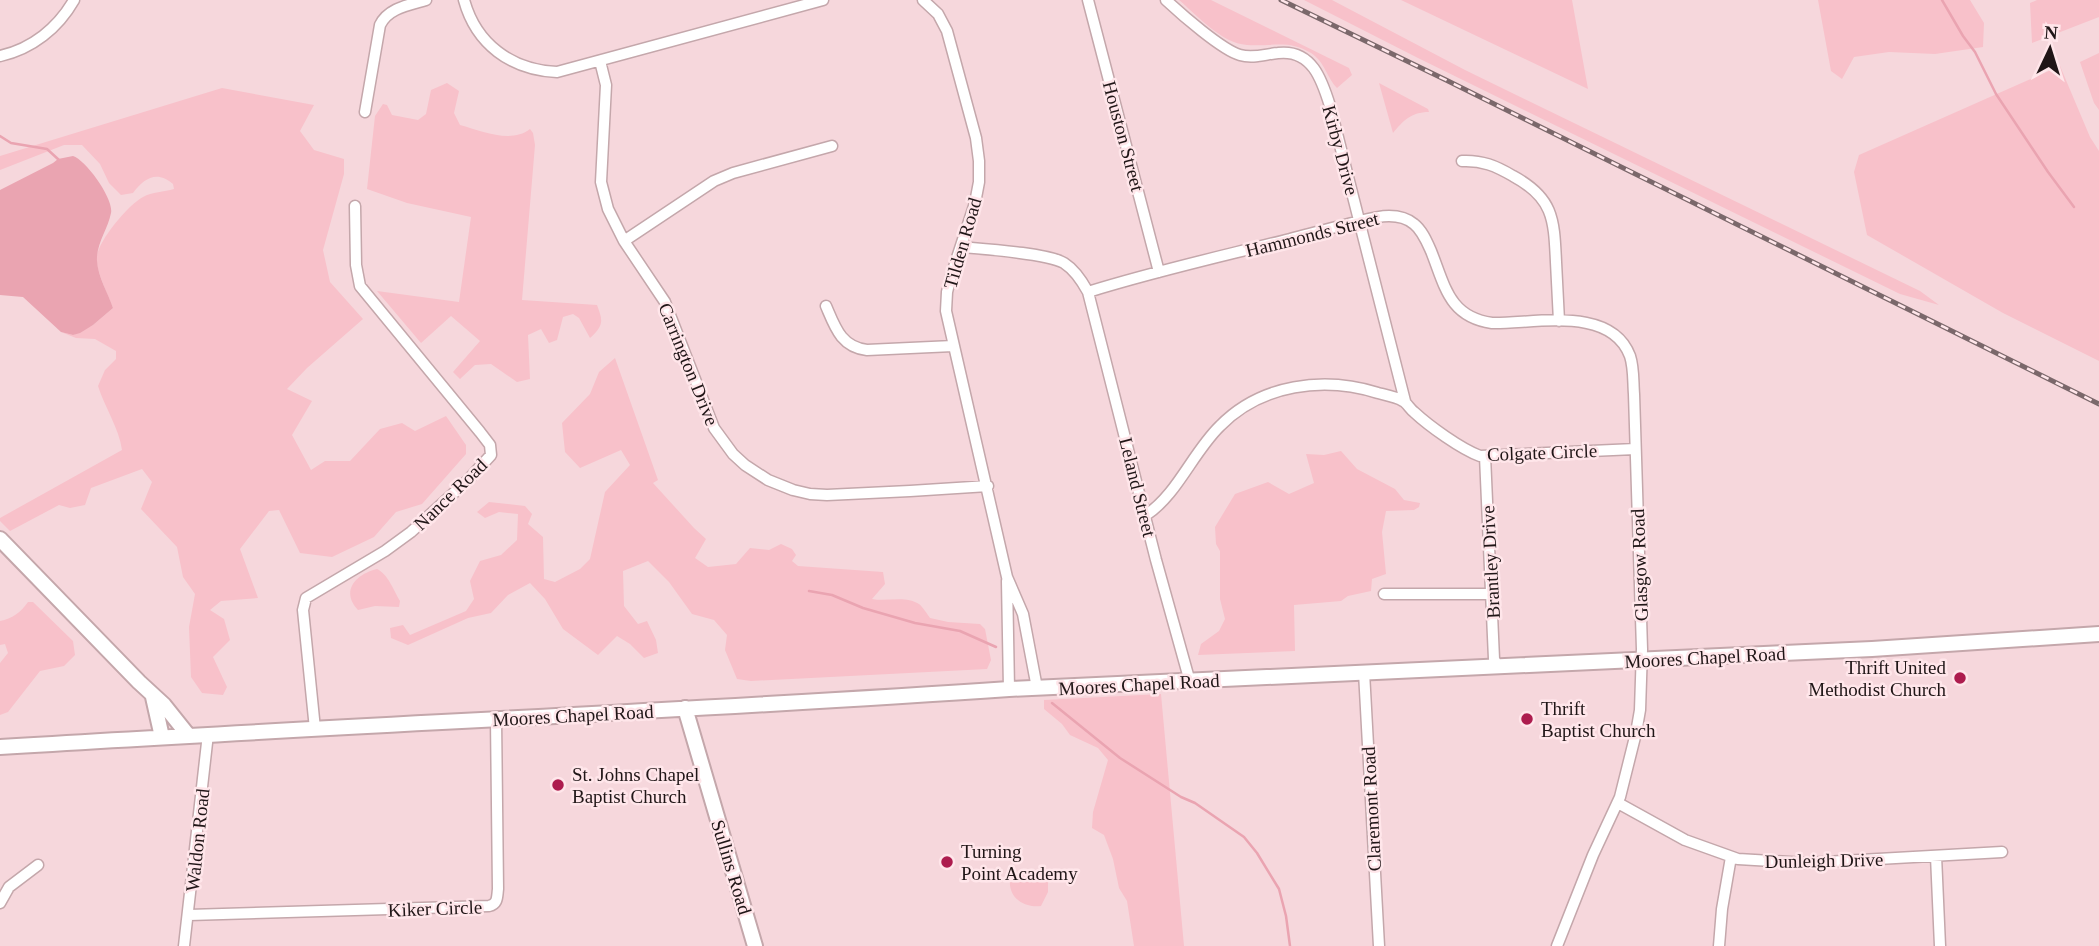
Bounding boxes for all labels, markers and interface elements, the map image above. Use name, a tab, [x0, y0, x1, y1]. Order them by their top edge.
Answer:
north arrow	[2015, 14, 2085, 84]
text: N	[2044, 22, 2059, 44]
street label: Houston Street	[1099, 79, 1149, 194]
street label: Kirby Drive	[1318, 103, 1363, 197]
street label: Tilden Road	[939, 195, 986, 291]
street label: Hammonds Street	[1243, 208, 1382, 261]
street label: Carrington Drive	[654, 300, 723, 429]
street label: Leland Street	[1115, 435, 1160, 540]
street label: Colgate Circle	[1487, 440, 1597, 465]
street label: Nance Road	[409, 454, 492, 534]
street label: Brantley Drive	[1477, 505, 1504, 619]
street label: Glasgow Road	[1627, 508, 1652, 622]
street label: Moores Chapel Road	[1624, 643, 1787, 672]
place label: Thrift United Methodist Church	[1808, 657, 1946, 700]
street label: Moores Chapel Road	[1058, 670, 1221, 699]
marker: Thrift United Methodist Church	[1952, 670, 1968, 686]
place label: Thrift Baptist Church	[1541, 698, 1656, 741]
street label: Moores Chapel Road	[492, 701, 655, 730]
marker: Thrift Baptist Church	[1519, 711, 1535, 727]
street label: Claremont Road	[1358, 745, 1385, 872]
place label: St. Johns Chapel Baptist Church	[572, 764, 699, 807]
marker: St. Johns Chapel Baptist Church	[550, 777, 566, 793]
street label: Waldon Road	[182, 787, 213, 893]
street label: Sullins Road	[707, 817, 756, 917]
place label: Turning Point Academy	[961, 841, 1078, 884]
street label: Dunleigh Drive	[1764, 849, 1884, 872]
marker: Turning Point Academy	[939, 854, 955, 870]
street label: Kiker Circle	[387, 896, 483, 921]

